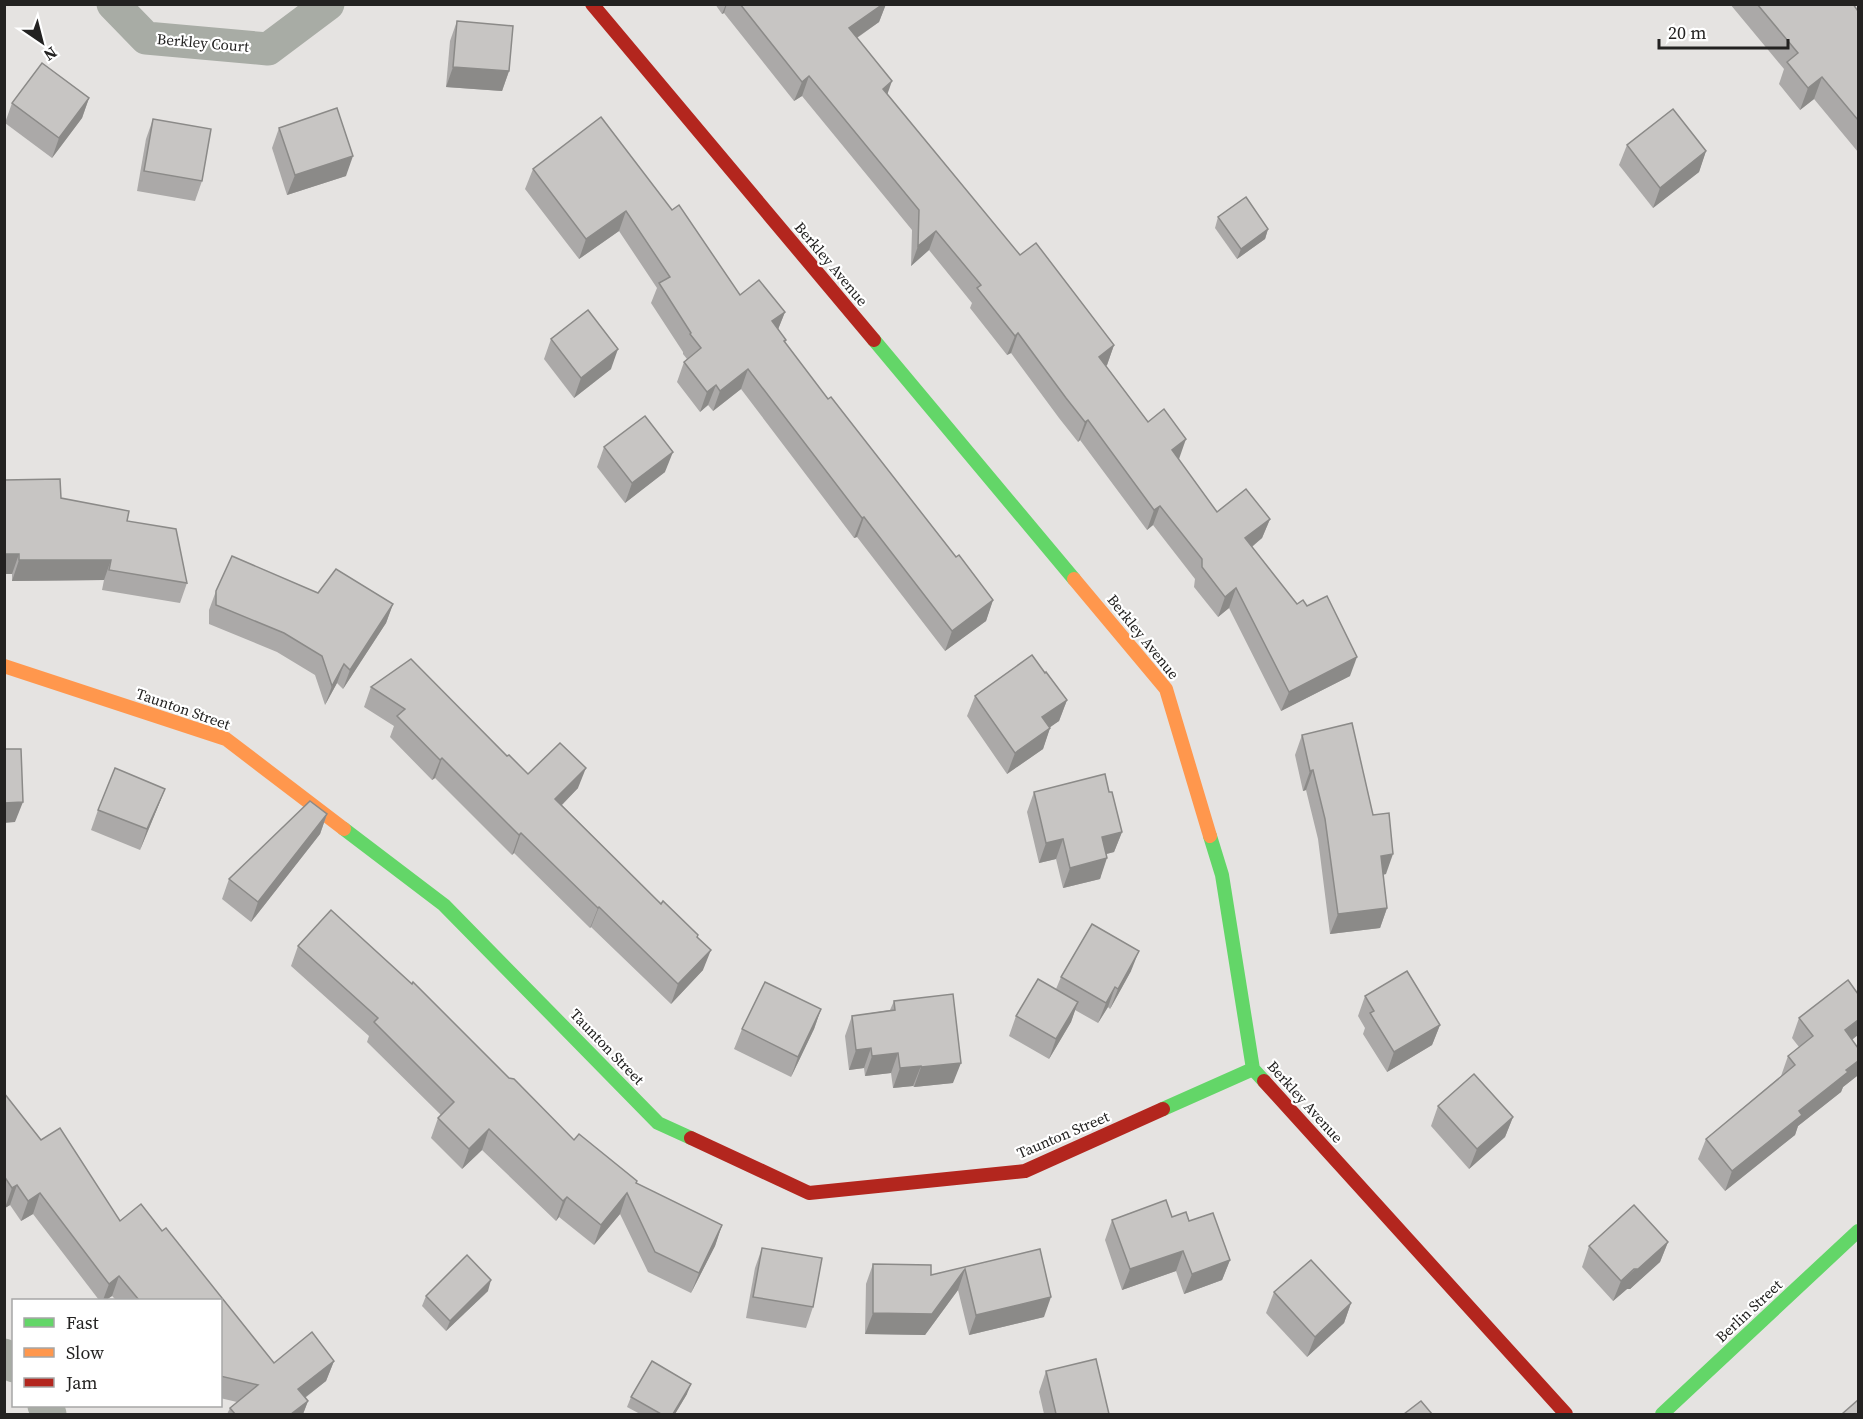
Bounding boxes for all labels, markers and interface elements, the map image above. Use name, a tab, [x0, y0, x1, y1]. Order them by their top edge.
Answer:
north arrow	[12, 12, 72, 72]
scale bar	[1659, 12, 1788, 50]
text: 20 m	[1668, 20, 1706, 45]
street label: Berkley Court	[156, 28, 250, 57]
text: N	[39, 42, 62, 67]
street label: Berkley Avenue	[790, 217, 873, 310]
street label: Berkley Avenue	[1103, 590, 1184, 684]
street label: Taunton Street	[133, 683, 233, 734]
street label: Taunton Street	[566, 1004, 649, 1089]
street label: Berkley Avenue	[1263, 1056, 1348, 1148]
street label: Taunton Street	[1013, 1106, 1112, 1163]
street label: Berlin Street	[1711, 1274, 1786, 1347]
legend	[12, 1299, 222, 1407]
text: Fast	[66, 1310, 99, 1335]
text: Slow	[66, 1340, 104, 1365]
text: Jam	[65, 1370, 98, 1395]

